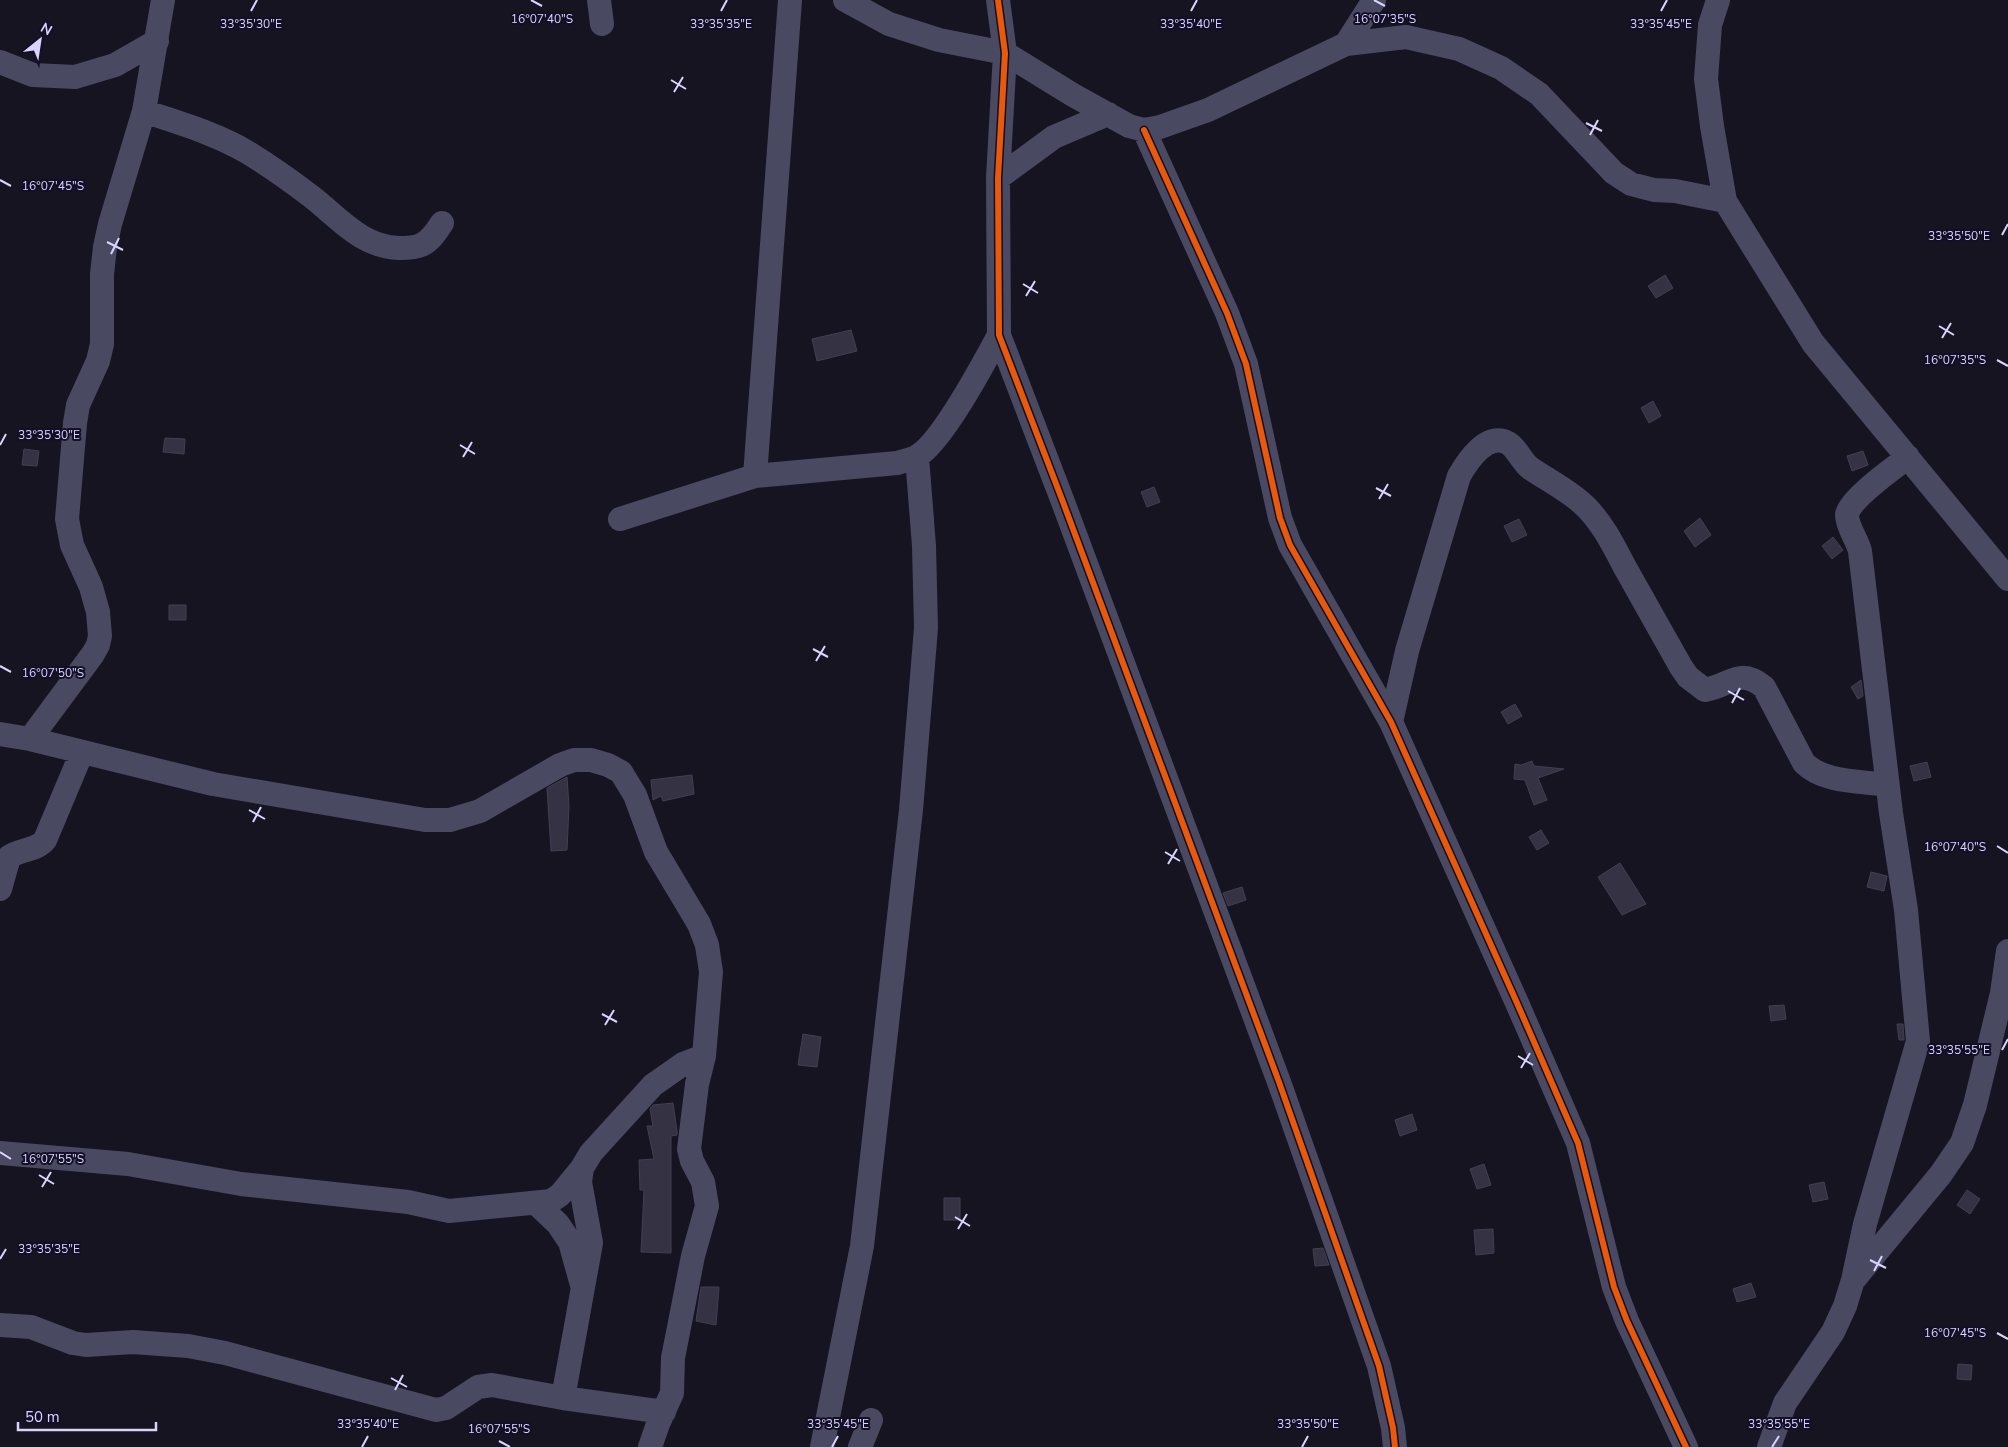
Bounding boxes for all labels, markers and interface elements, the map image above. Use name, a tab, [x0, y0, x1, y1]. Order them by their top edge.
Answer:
text: 16°07'40"S	[511, 11, 573, 27]
text: 16°07'35"S	[1354, 11, 1416, 27]
north arrow	[15, 15, 65, 65]
text: 33°35'30"E	[220, 16, 282, 32]
text: 33°35'35"E	[690, 16, 752, 32]
text: 33°35'40"E	[1160, 16, 1222, 32]
text: 33°35'45"E	[1630, 16, 1692, 32]
text: N	[37, 18, 56, 40]
text: 16°07'45"S	[22, 178, 84, 194]
text: 33°35'50"E	[1928, 228, 1990, 244]
text: 16°07'35"S	[1924, 352, 1986, 368]
text: 33°35'30"E	[18, 427, 80, 443]
text: 16°07'50"S	[22, 665, 84, 681]
text: 16°07'40"S	[1924, 839, 1986, 855]
text: 33°35'55"E	[1928, 1042, 1990, 1058]
text: 16°07'55"S	[22, 1151, 84, 1167]
text: 33°35'35"E	[18, 1241, 80, 1257]
text: 16°07'45"S	[1924, 1325, 1986, 1341]
scale bar	[18, 1400, 155, 1432]
text: 50 m	[25, 1407, 60, 1427]
text: 33°35'40"E	[337, 1416, 399, 1432]
text: 33°35'45"E	[807, 1416, 869, 1432]
text: 33°35'50"E	[1277, 1416, 1339, 1432]
text: 33°35'55"E	[1748, 1416, 1810, 1432]
text: 16°07'55"S	[468, 1421, 530, 1437]

